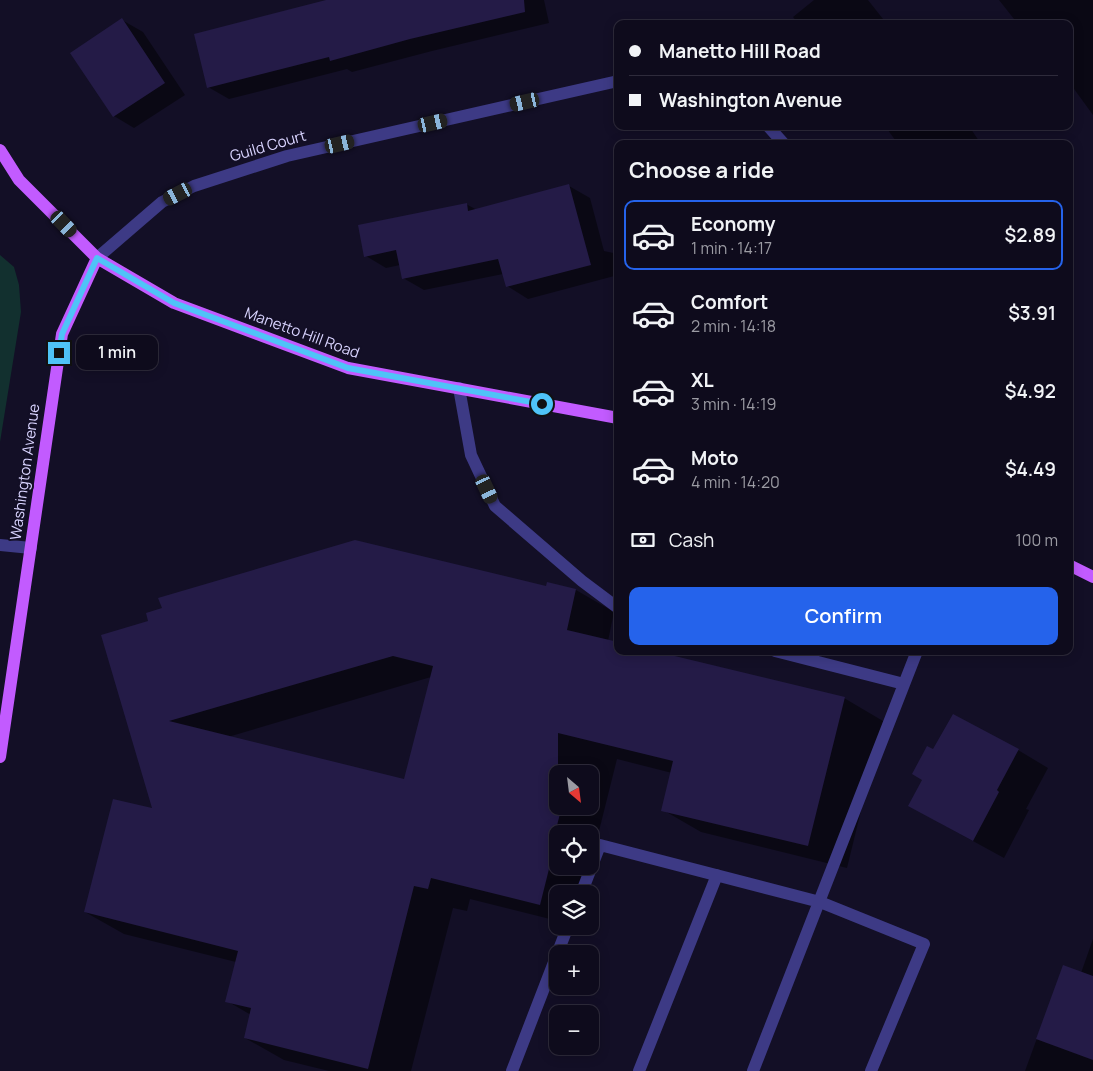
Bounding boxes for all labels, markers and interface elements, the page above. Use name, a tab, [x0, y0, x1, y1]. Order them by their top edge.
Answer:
text: Manetto Hill Road	[659, 38, 821, 64]
text: Washington Avenue	[659, 87, 842, 113]
car	[508, 91, 541, 113]
car	[416, 112, 449, 134]
street label: Guild Court	[227, 125, 308, 166]
car	[323, 133, 356, 155]
text: Choose a ride	[629, 155, 774, 185]
car	[161, 181, 194, 207]
car	[48, 208, 79, 240]
text: Economy	[691, 211, 775, 237]
icon: car	[631, 213, 676, 258]
text: $2.89	[1004, 222, 1056, 248]
text: 1 min · 14:17	[691, 237, 772, 259]
text: Comfort	[691, 289, 768, 315]
icon: car	[631, 291, 676, 336]
text: $3.91	[1008, 300, 1056, 326]
street label: Manetto Hill Road	[242, 302, 363, 363]
text: 2 min · 14:18	[691, 315, 776, 337]
callout: 1 min	[76, 336, 159, 370]
text: 1 min	[98, 341, 136, 363]
route end	[48, 342, 70, 364]
text: XL	[691, 367, 714, 393]
icon: car	[631, 369, 676, 414]
text: $4.92	[1005, 378, 1056, 404]
route start	[531, 393, 553, 415]
text: 3 min · 14:19	[691, 393, 777, 415]
street label: Washington Avenue	[5, 402, 45, 542]
text: Moto	[691, 445, 738, 471]
icon: car	[631, 447, 676, 492]
text: $4.49	[1005, 456, 1056, 482]
text: 4 min · 14:20	[691, 471, 780, 493]
car	[473, 472, 500, 506]
icon: cash	[629, 526, 657, 554]
text: Cash	[669, 527, 714, 553]
text: 100 m	[1015, 529, 1058, 551]
button: Confirm	[629, 587, 1058, 645]
north arrow	[549, 765, 599, 815]
map controls	[549, 765, 599, 1055]
button: locate	[549, 825, 599, 875]
button: layers	[549, 885, 599, 935]
button: +	[549, 945, 599, 995]
button: −	[549, 1005, 599, 1055]

